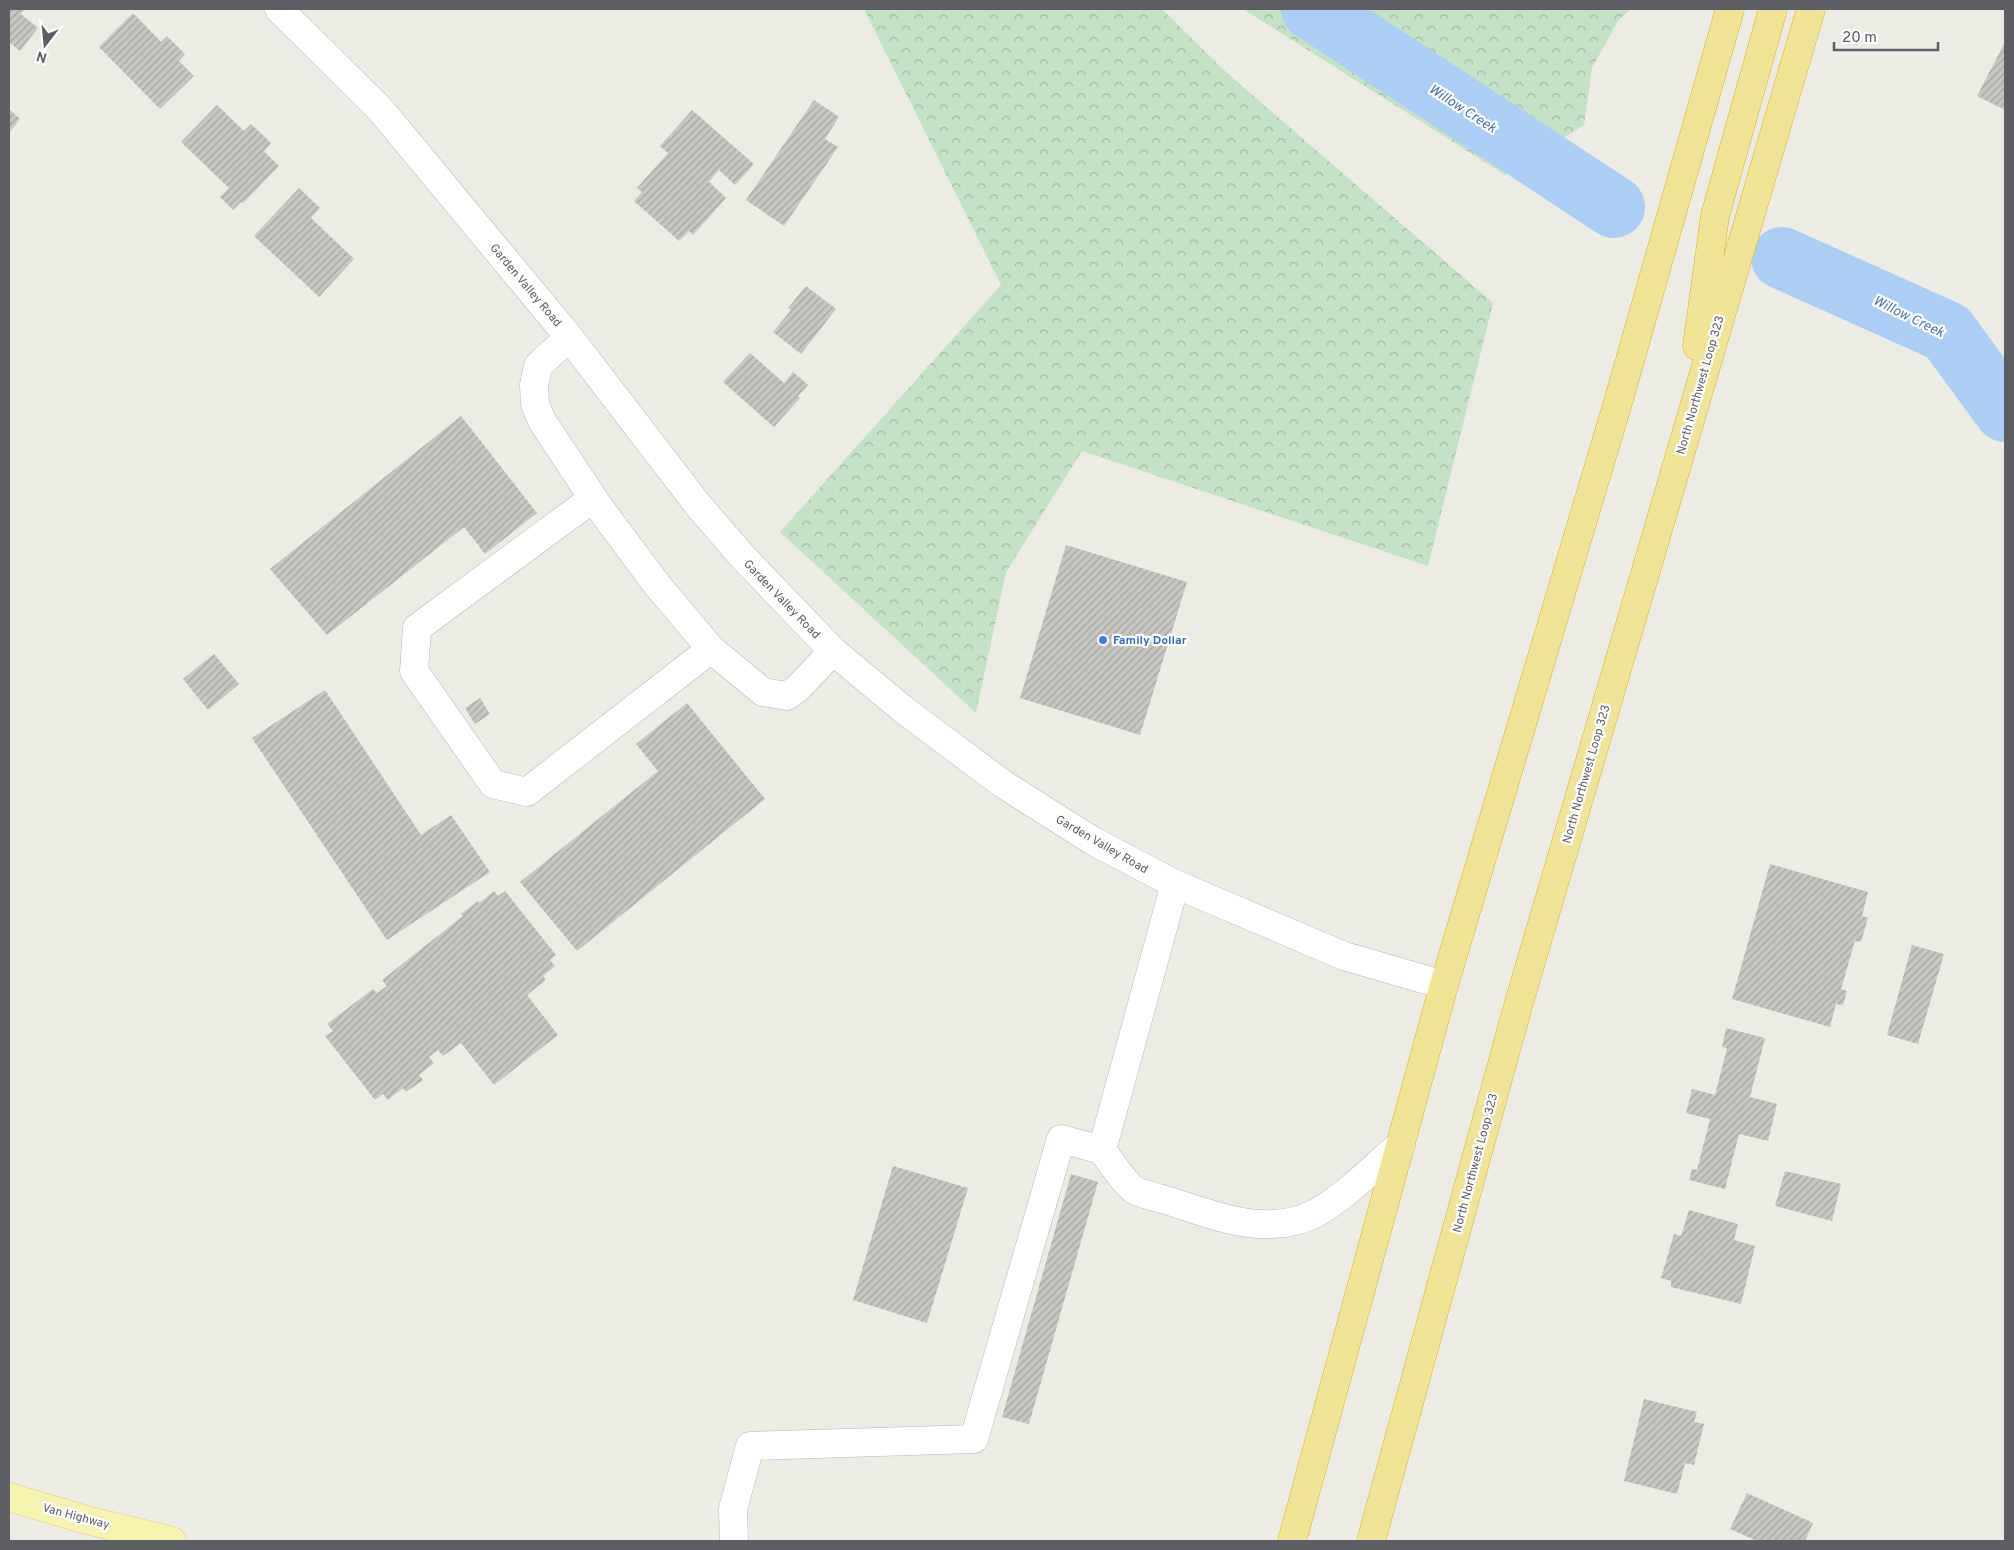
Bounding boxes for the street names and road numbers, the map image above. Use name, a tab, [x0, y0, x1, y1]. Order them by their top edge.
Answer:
street label: Garden Valley Road	[486, 241, 565, 331]
street label: North Northwest Loop 323	[1673, 314, 1728, 457]
street label: Garden Valley Road	[739, 557, 823, 643]
street label: North Northwest Loop 323	[1559, 703, 1614, 846]
street label: Garden Valley Road	[1052, 812, 1151, 878]
street label: North Northwest Loop 323	[1450, 1092, 1502, 1235]
street label: Van Highway	[40, 1500, 111, 1534]

